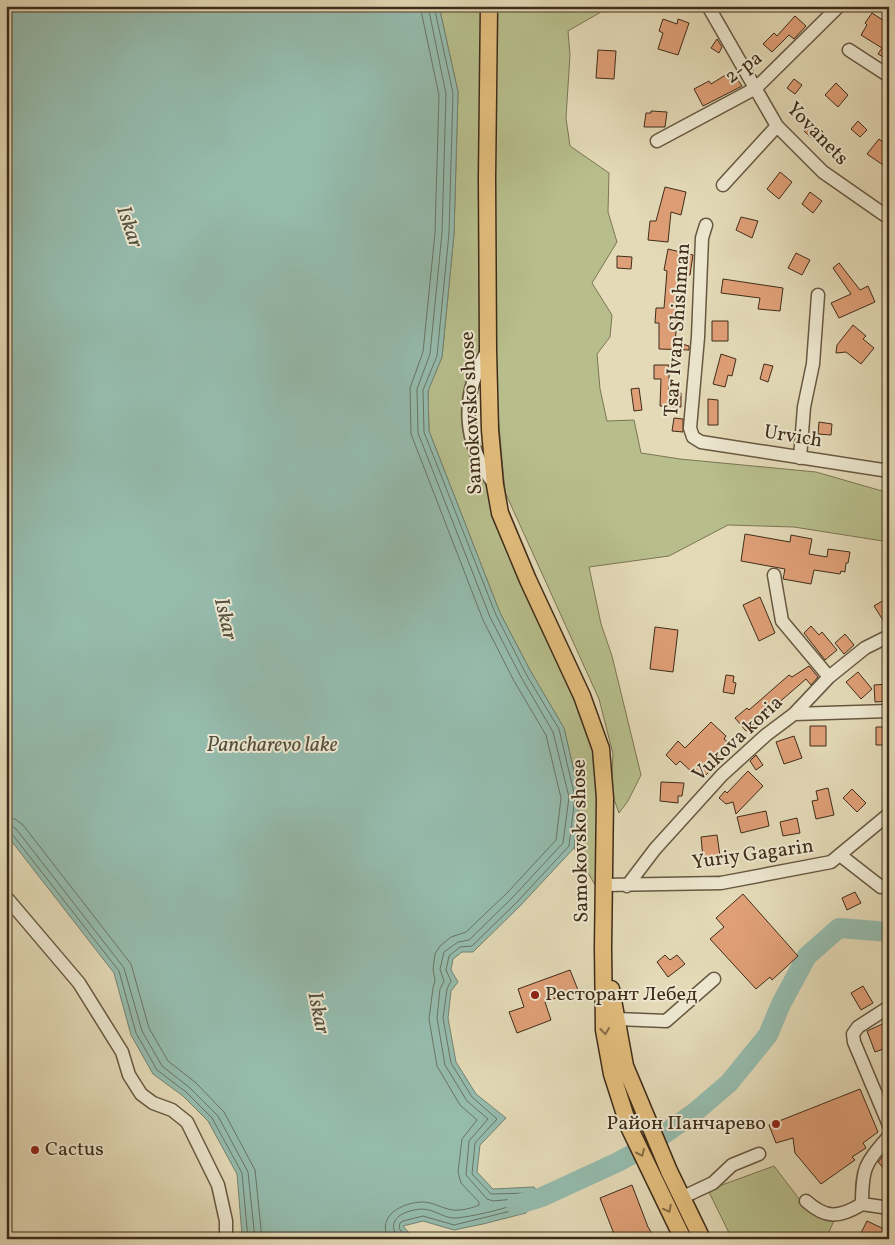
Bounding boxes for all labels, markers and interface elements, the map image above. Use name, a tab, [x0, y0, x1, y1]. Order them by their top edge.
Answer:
street label: 2-ра	[719, 45, 769, 91]
street label: Yovanets	[780, 96, 854, 172]
water label: Iskar	[108, 202, 150, 252]
street label: Tsar Ivan Shishman	[658, 242, 698, 418]
street label: Samokovsko shose	[454, 331, 490, 495]
street label: Urvich	[762, 419, 824, 455]
water label: Iskar	[206, 595, 244, 643]
street label: Vukova koria	[686, 689, 790, 789]
water label: Pancharevo lake	[207, 731, 338, 760]
street label: Samokovsko shose	[566, 759, 596, 923]
street label: Yuriy Gagarin	[690, 833, 816, 877]
place label: Ресторант Лебед	[545, 981, 697, 1009]
water label: Iskar	[299, 989, 337, 1037]
marker: Ресторант Лебед	[529, 989, 541, 1001]
one-way arrow	[599, 1027, 610, 1035]
place label: Район Панчарево	[607, 1110, 766, 1138]
marker: Район Панчарево	[770, 1118, 782, 1130]
place label: Cactus	[45, 1136, 104, 1164]
marker: Cactus	[29, 1144, 41, 1156]
one-way arrow	[635, 1148, 646, 1157]
one-way arrow	[662, 1204, 672, 1213]

